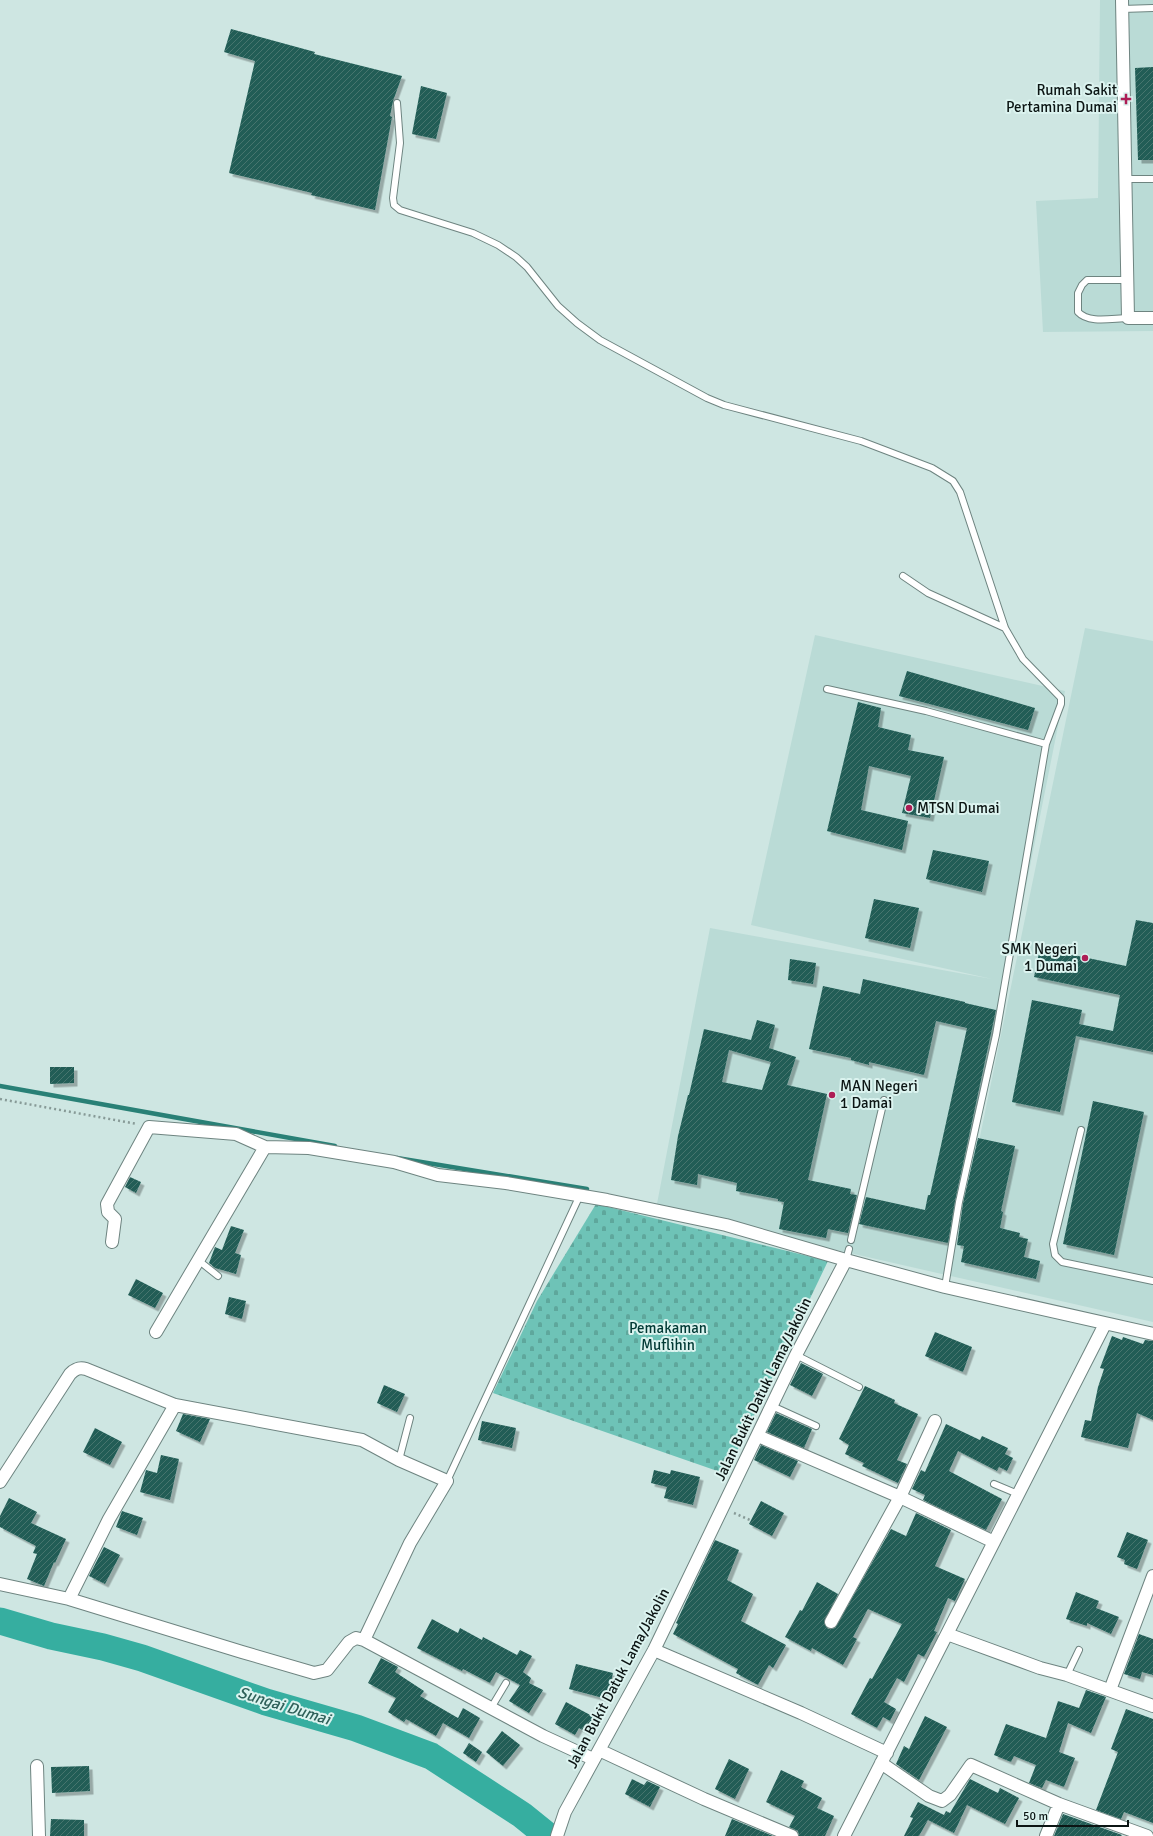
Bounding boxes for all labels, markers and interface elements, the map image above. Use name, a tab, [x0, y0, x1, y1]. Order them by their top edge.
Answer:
place label: Rumah Sakit Pertamina Dumai	[1006, 81, 1117, 116]
marker: Rumah Sakit Pertamina Dumai	[1120, 93, 1132, 105]
place label: MTSN Dumai	[917, 799, 1000, 817]
marker: MTSN Dumai	[904, 803, 914, 813]
place label: SMK Negeri 1 Dumai	[1002, 940, 1077, 975]
marker: SMK Negeri 1 Dumai	[1080, 953, 1090, 963]
place label: MAN Negeri 1 Damai	[840, 1077, 918, 1112]
marker: MAN Negeri 1 Damai	[827, 1090, 837, 1100]
street label: Jalan Bukit Datuk Lama/Jakolin	[711, 1295, 815, 1483]
park label: Pemakaman Muflihin	[629, 1319, 707, 1354]
street label: Jalan Bukit Datuk Lama/Jakolin	[563, 1585, 673, 1771]
water label: Sungai Dumai	[236, 1683, 334, 1730]
scale bar	[1017, 1802, 1128, 1828]
text: 50 m	[1023, 1809, 1048, 1824]

